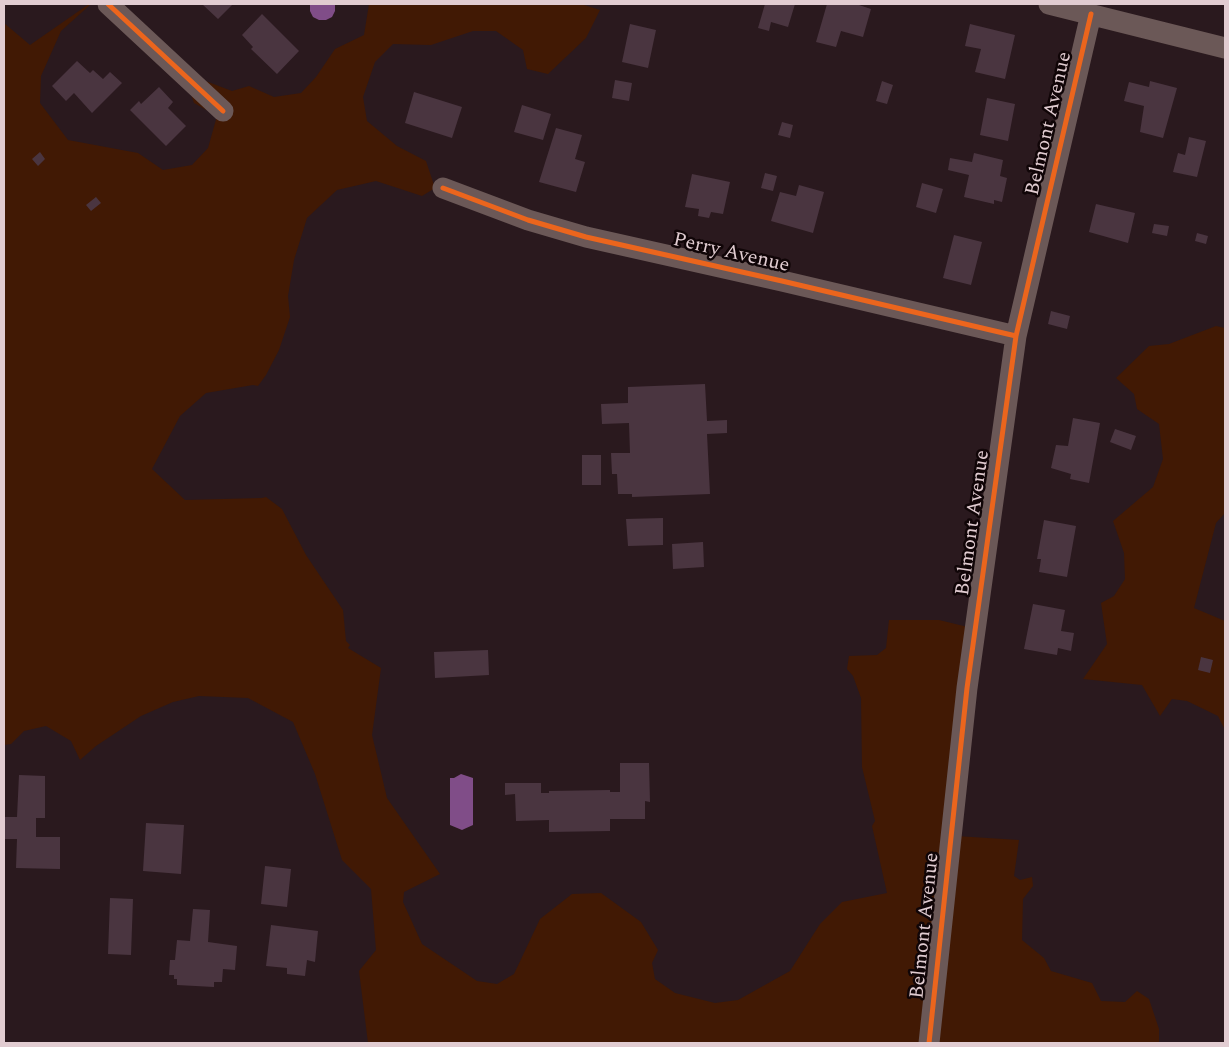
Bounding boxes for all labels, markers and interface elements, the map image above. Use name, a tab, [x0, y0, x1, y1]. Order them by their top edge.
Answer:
street label: Belmont Avenue	[1022, 50, 1078, 198]
street label: Perry Avenue	[671, 229, 791, 279]
street label: Belmont Avenue	[952, 449, 996, 597]
street label: Belmont Avenue	[906, 852, 946, 1000]

